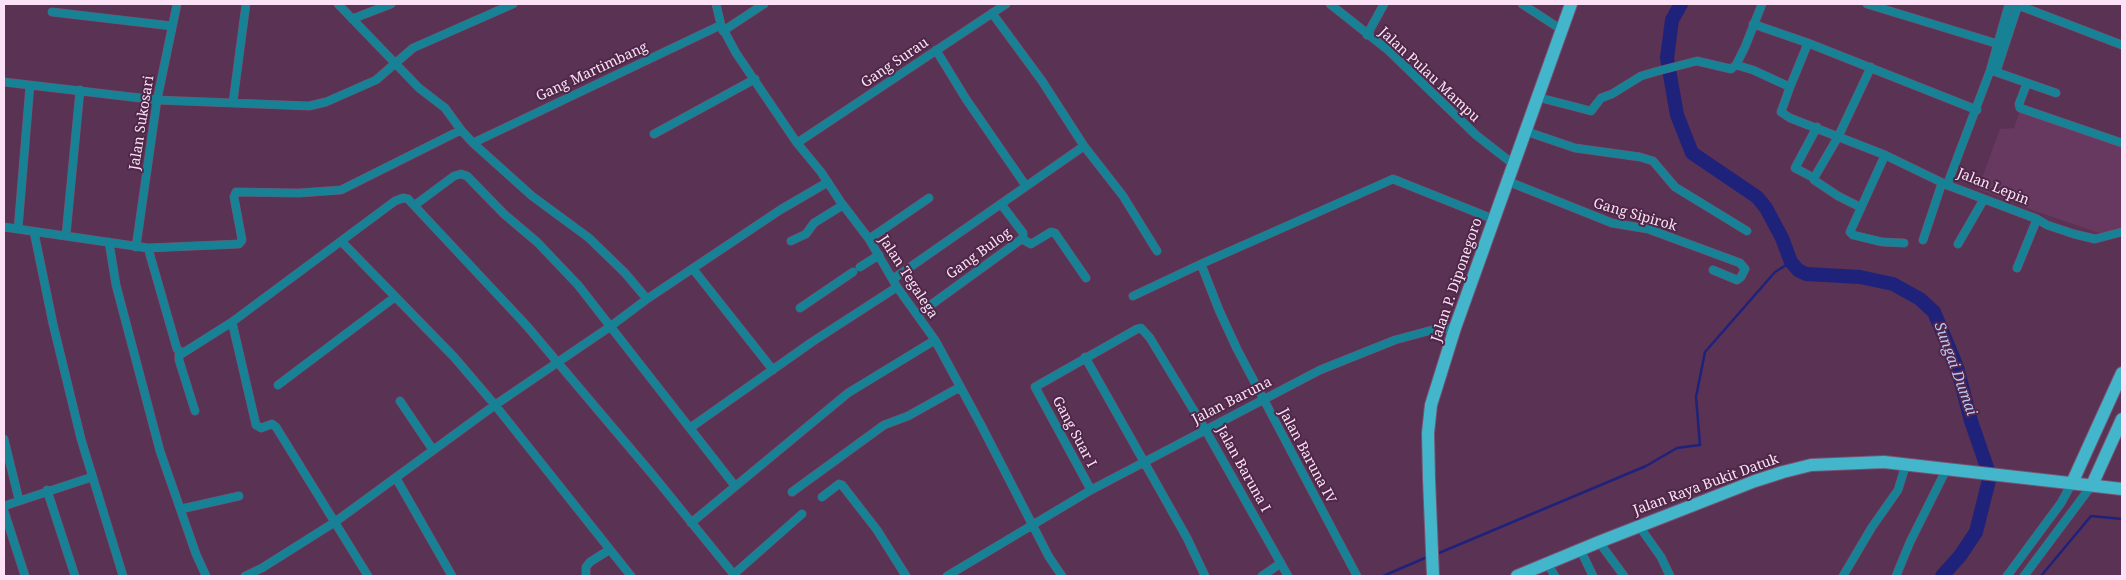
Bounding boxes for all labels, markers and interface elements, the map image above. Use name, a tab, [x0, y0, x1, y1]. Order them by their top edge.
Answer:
street label: Jalan Pulau Mampu	[1375, 24, 1483, 126]
street label: Gang Surau	[858, 34, 932, 92]
street label: Gang Martimbang	[533, 39, 651, 105]
street label: Jalan Sukosari	[126, 75, 158, 171]
street label: Jalan Lepin	[1955, 165, 2031, 209]
street label: Gang Sipirok	[1591, 195, 1679, 235]
street label: Jalan P. Diponegoro	[1428, 216, 1486, 344]
street label: Gang Bulog	[943, 225, 1015, 283]
street label: Jalan Tegalega	[875, 232, 941, 322]
water label: Sungai Dumai	[1930, 320, 1980, 418]
street label: Jalan Baruna	[1189, 374, 1275, 428]
street label: Gang Suar I	[1048, 394, 1100, 470]
street label: Jalan Baruna IV	[1275, 406, 1339, 506]
street label: Jalan Baruna I	[1212, 423, 1274, 515]
street label: Jalan Raya Bukit Datuk	[1631, 451, 1781, 519]

